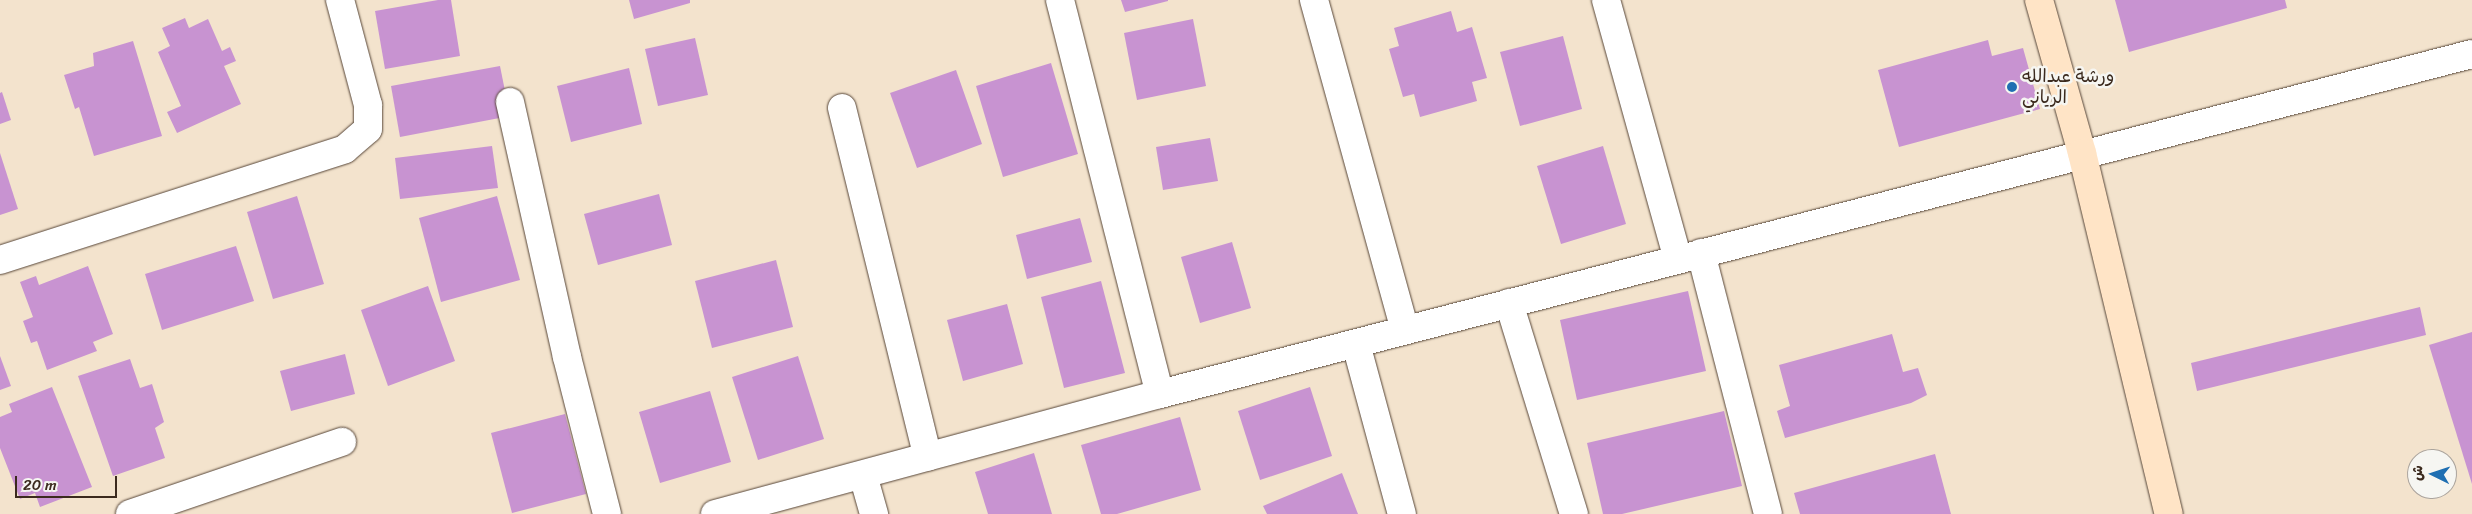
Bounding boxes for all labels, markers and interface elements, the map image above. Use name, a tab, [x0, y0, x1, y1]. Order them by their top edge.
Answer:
place label: ورشة عبدالله الرياني	[2022, 66, 2114, 108]
marker: ورشة عبدالله الرياني	[2006, 81, 2018, 93]
north arrow	[2407, 449, 2457, 499]
text: ش	[2405, 464, 2431, 482]
scale bar	[18, 466, 120, 498]
text: 20 m	[23, 472, 57, 498]

